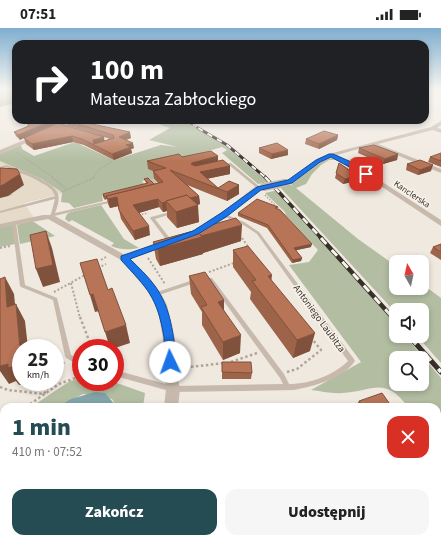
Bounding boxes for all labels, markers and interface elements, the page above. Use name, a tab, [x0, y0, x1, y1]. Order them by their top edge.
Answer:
text: 07:51	[20, 4, 56, 25]
text: 100 m	[90, 50, 164, 90]
icon: right	[24, 56, 76, 108]
text: Mateusza Zabłockiego	[90, 87, 256, 112]
pin	[349, 157, 383, 191]
icon: arrive	[355, 163, 377, 185]
street label: Kanclerska	[391, 177, 432, 211]
north arrow	[389, 255, 429, 295]
map controls	[389, 255, 429, 391]
street label: Antoniego Laubitza	[290, 282, 348, 355]
button: sound	[389, 303, 429, 343]
speed limit sign: 30	[72, 339, 124, 391]
position arrow	[149, 341, 191, 383]
text: 25	[27, 346, 49, 374]
button: search	[389, 351, 429, 391]
text: km/h	[27, 368, 49, 382]
text: 1 min	[12, 410, 71, 445]
button: close	[387, 416, 429, 458]
text: 410 m · 07:52	[12, 443, 82, 461]
button: Zakończ	[12, 489, 217, 535]
button: Udostępnij	[225, 489, 429, 535]

